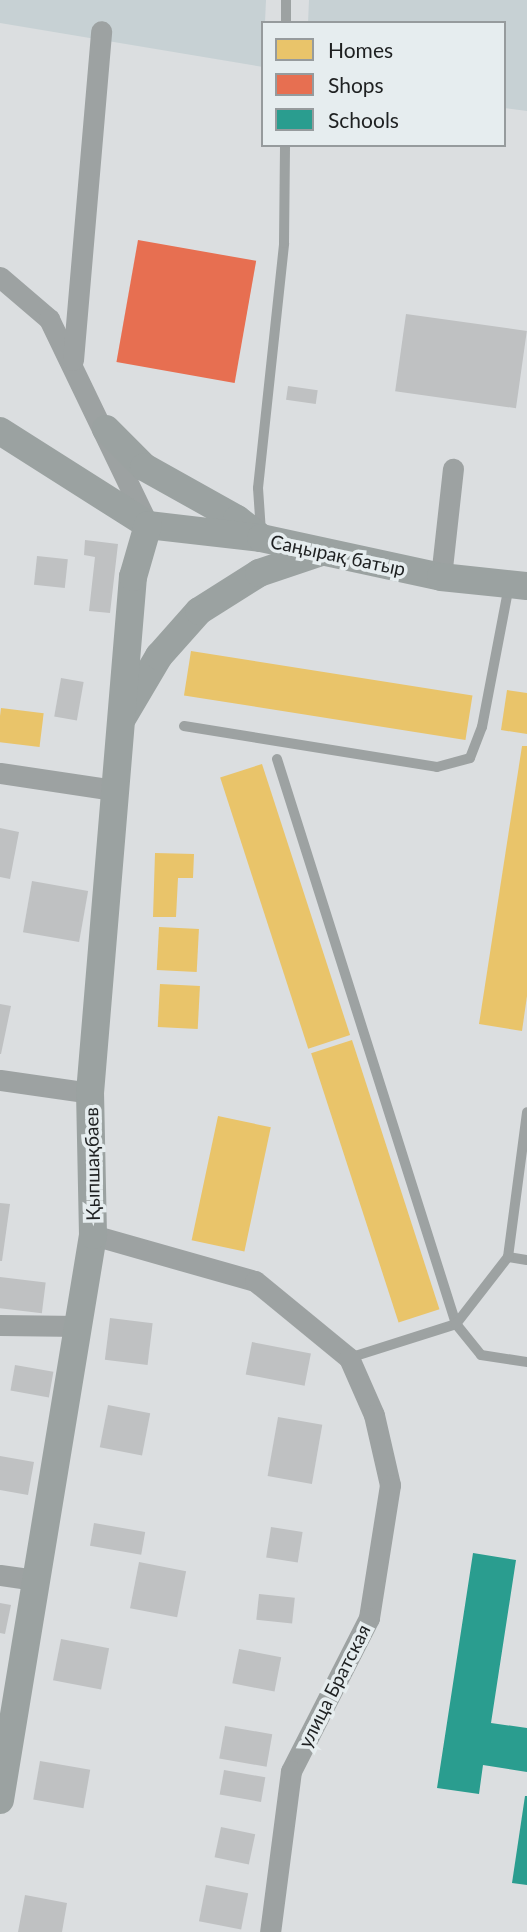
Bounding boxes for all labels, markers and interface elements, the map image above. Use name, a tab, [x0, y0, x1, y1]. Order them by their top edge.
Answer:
legend	[261, 21, 506, 147]
text: Homes	[328, 37, 393, 62]
text: Shops	[328, 72, 384, 97]
text: Schools	[328, 107, 399, 132]
street label: Саңырақ батыр	[268, 530, 408, 580]
street label: Қыпшақбаев	[80, 1107, 104, 1221]
street label: улица Братская	[293, 1621, 375, 1751]

